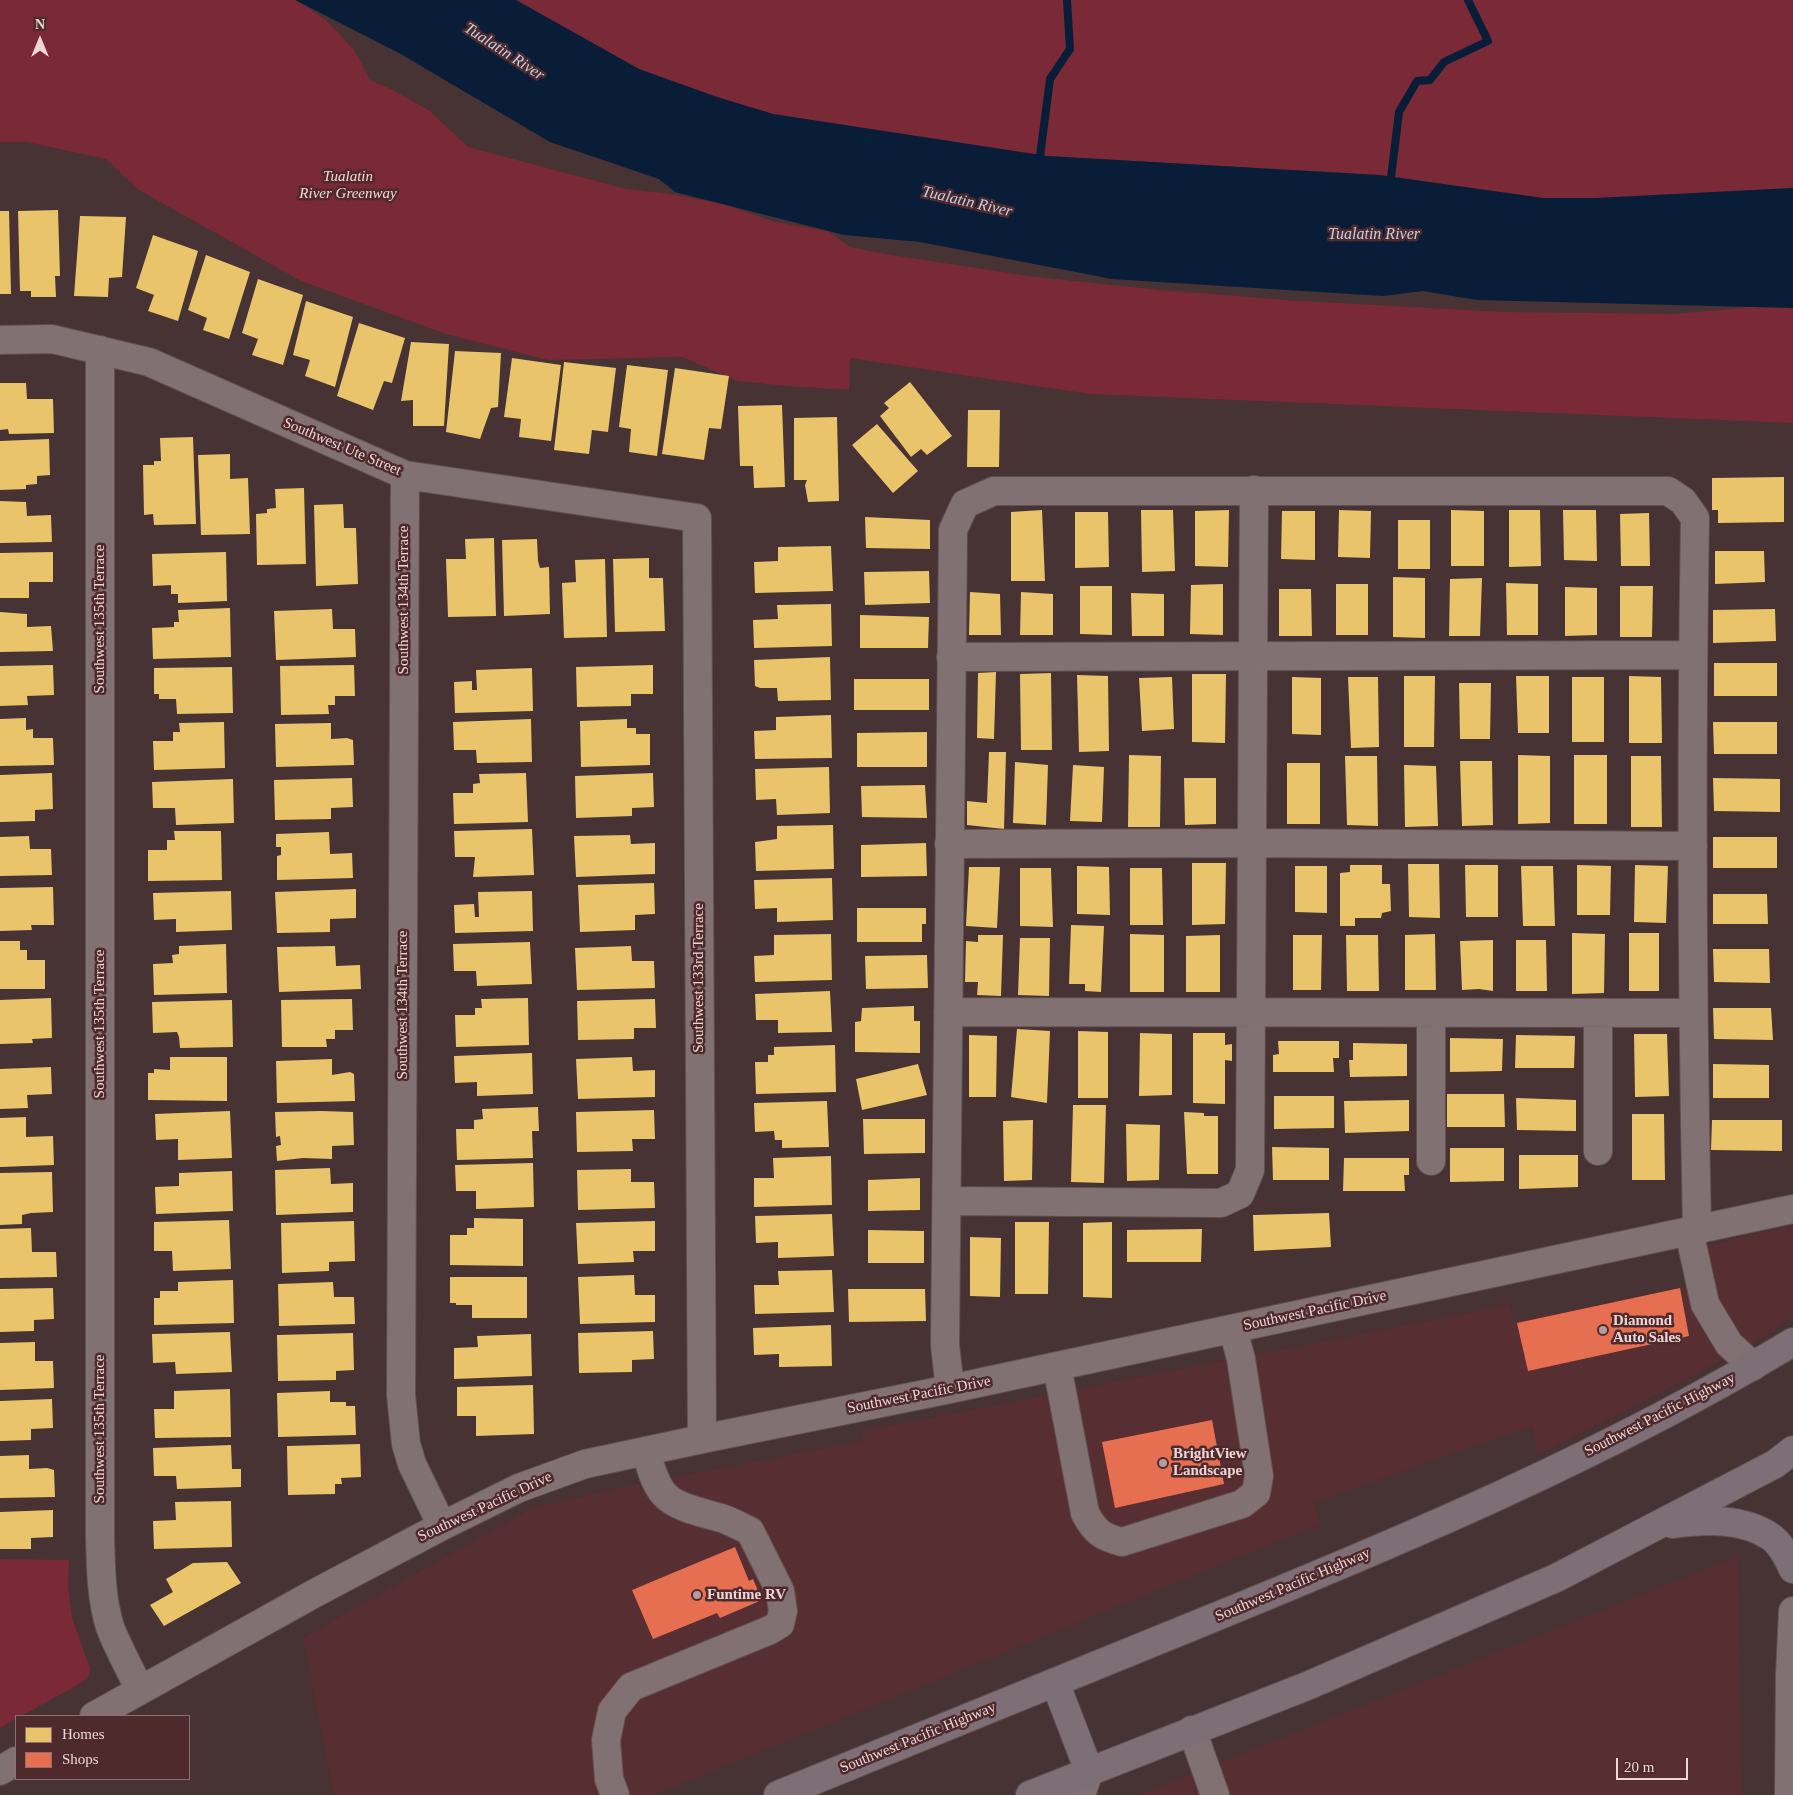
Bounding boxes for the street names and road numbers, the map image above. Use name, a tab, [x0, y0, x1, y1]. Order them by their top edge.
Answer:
street label: Southwest Ute Street	[280, 414, 404, 480]
street label: Southwest 134th Terrace	[395, 526, 413, 674]
street label: Southwest 135th Terrace	[91, 545, 109, 693]
street label: Southwest 133rd Terrace	[690, 903, 708, 1053]
street label: Southwest 134th Terrace	[394, 931, 412, 1079]
street label: Southwest 135th Terrace	[91, 950, 109, 1098]
street label: Southwest Pacific Drive	[1242, 1287, 1388, 1335]
street label: Southwest 135th Terrace	[91, 1355, 109, 1503]
street label: Southwest Pacific Highway	[1582, 1369, 1738, 1461]
street label: Southwest Pacific Drive	[846, 1372, 992, 1418]
street label: Southwest Pacific Drive	[415, 1468, 555, 1546]
street label: Southwest Pacific Highway	[1213, 1544, 1373, 1626]
street label: Southwest Pacific Highway	[837, 1698, 999, 1778]

